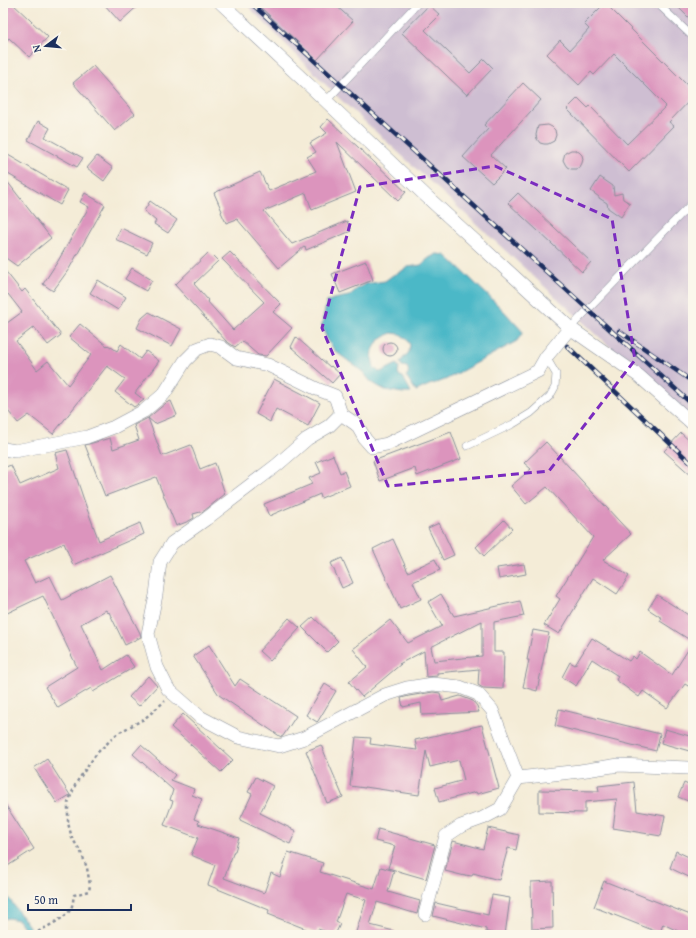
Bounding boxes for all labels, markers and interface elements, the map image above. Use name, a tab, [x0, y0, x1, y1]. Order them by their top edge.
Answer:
north arrow	[26, 26, 66, 66]
text: N	[28, 42, 45, 54]
scale bar	[28, 886, 131, 912]
text: 50 m	[34, 891, 58, 908]

